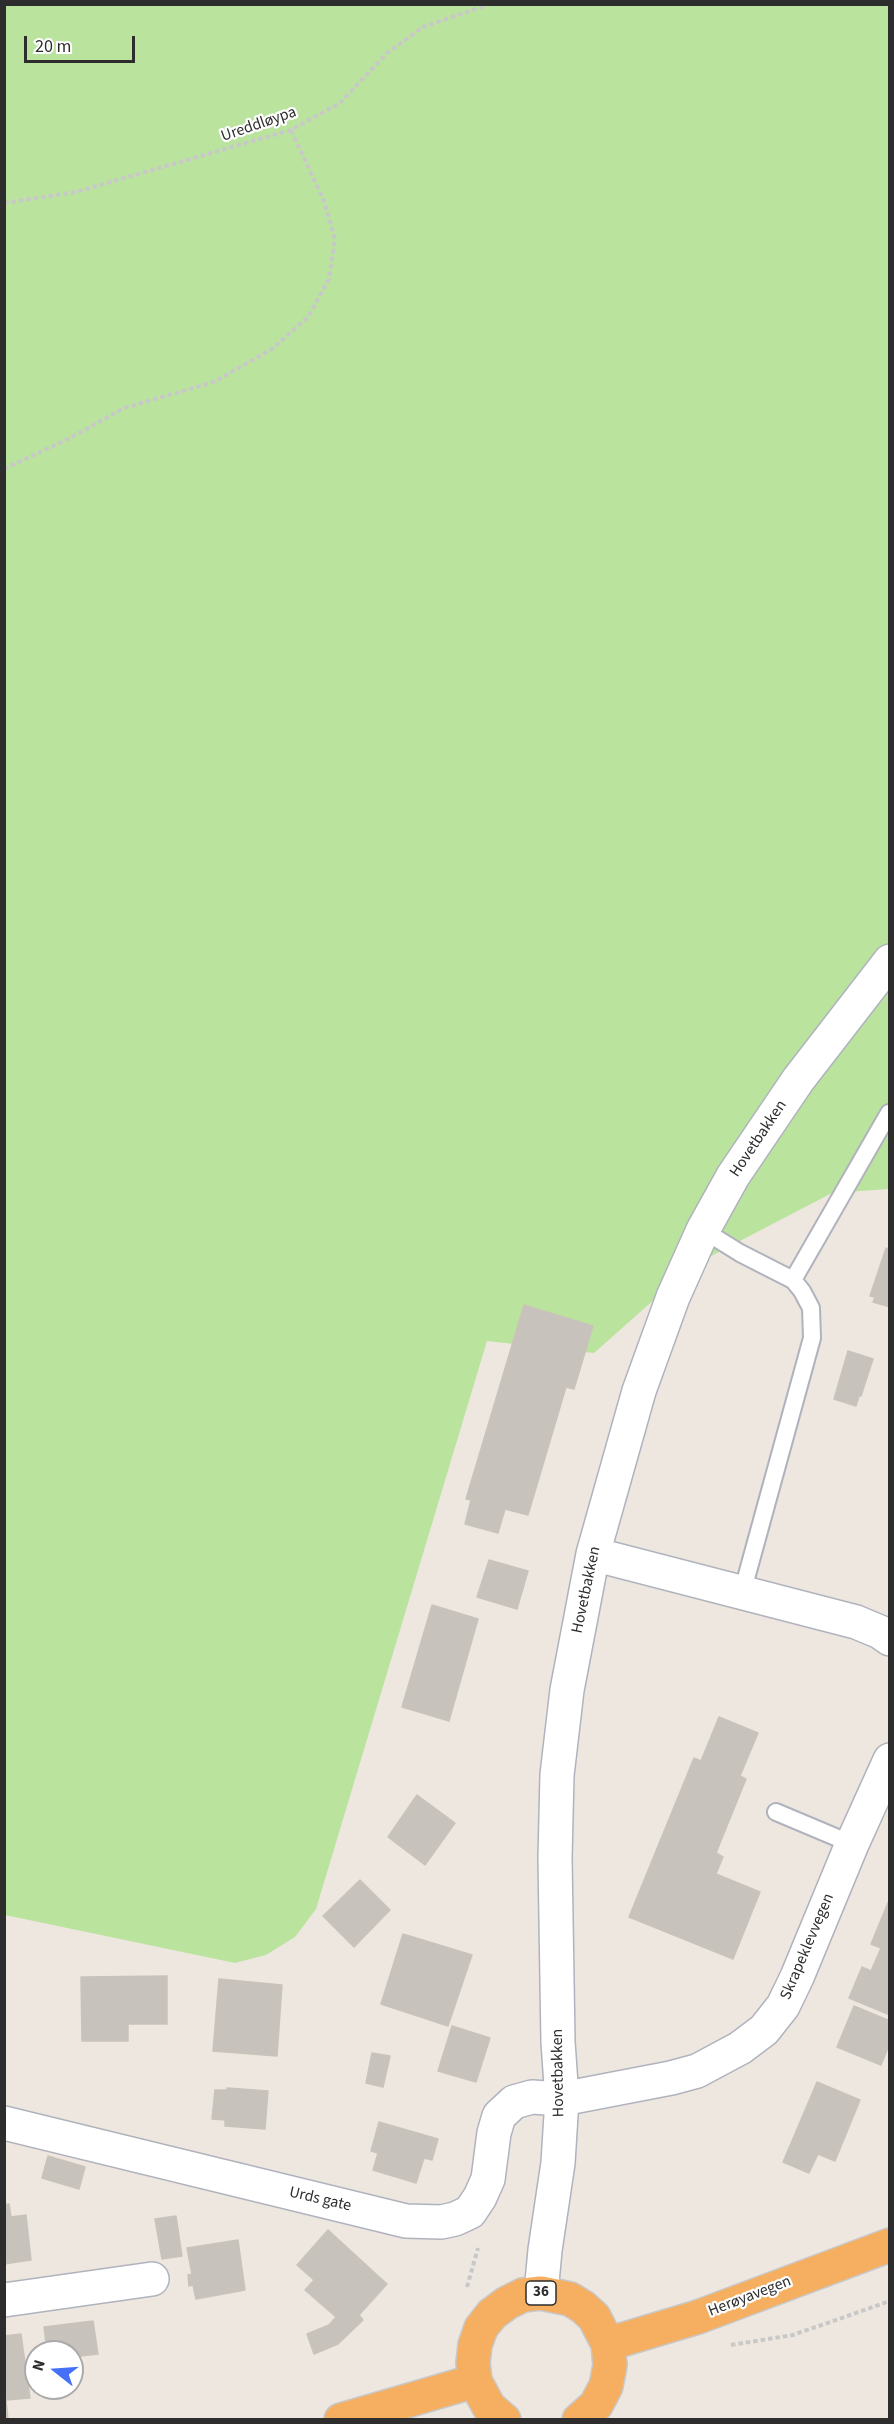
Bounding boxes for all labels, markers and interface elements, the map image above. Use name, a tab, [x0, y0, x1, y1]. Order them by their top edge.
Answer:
scale bar	[27, 24, 138, 62]
text: 20 m	[35, 34, 71, 59]
street label: Ureddløypa	[219, 103, 299, 147]
street label: Hovetbakken	[726, 1097, 792, 1181]
street label: Hovetbakken	[568, 1545, 606, 1635]
street label: Skrapeklevvegen	[777, 1891, 839, 2003]
street label: Hovetbakken	[549, 2029, 569, 2117]
street label: Urds gate	[287, 2184, 353, 2216]
street label: Herøyavegen	[706, 2272, 794, 2322]
road number: 36	[526, 2281, 556, 2305]
north arrow	[24, 2340, 84, 2400]
text: N	[27, 2357, 51, 2374]

